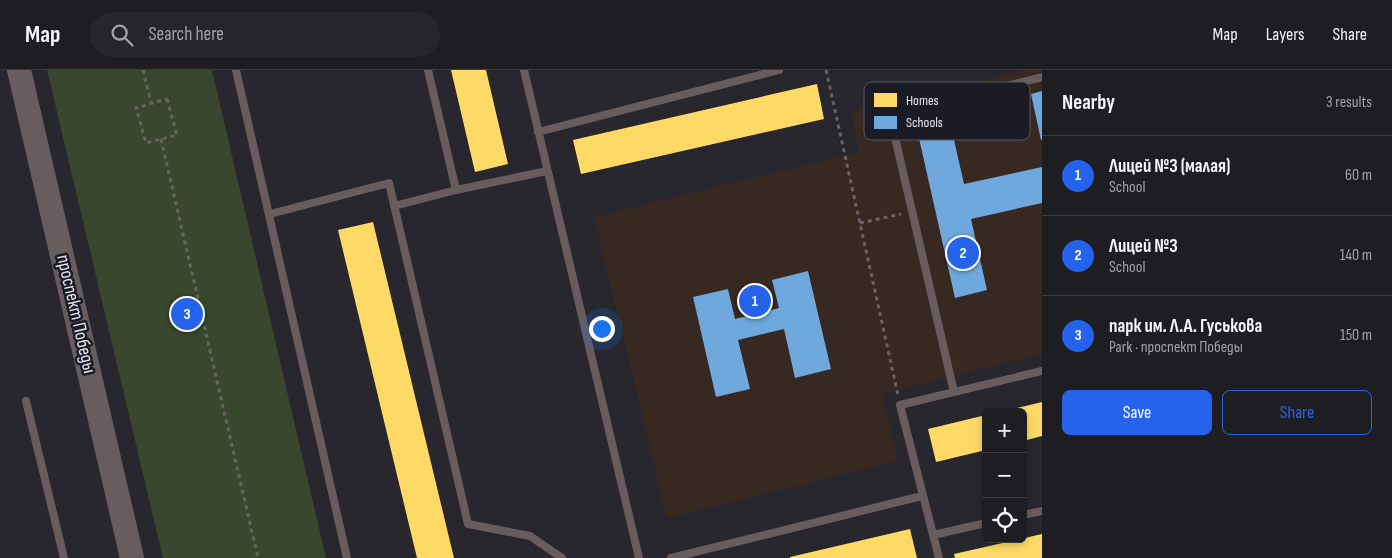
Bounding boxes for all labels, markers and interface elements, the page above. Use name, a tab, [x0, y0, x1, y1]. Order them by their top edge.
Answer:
search box	[90, 12, 440, 57]
text: Map	[25, 20, 60, 49]
icon: search	[108, 21, 136, 49]
text: Search here	[148, 23, 224, 46]
text: Map	[1213, 24, 1238, 45]
text: Layers	[1266, 24, 1305, 45]
text: Share	[1333, 24, 1367, 45]
legend	[864, 82, 1030, 140]
text: Nearby	[1062, 90, 1115, 115]
text: Homes	[906, 92, 939, 109]
text: 3 results	[1326, 93, 1372, 112]
text: Schools	[906, 114, 943, 131]
text: Лицей №3 (малая)	[1109, 155, 1230, 178]
text: 1	[1075, 166, 1081, 185]
text: 60 m	[1345, 166, 1372, 185]
text: School	[1109, 178, 1145, 197]
pin: 2	[947, 234, 979, 272]
text: Лицей №3	[1109, 235, 1178, 258]
text: 2	[1074, 246, 1082, 265]
text: 140 m	[1340, 246, 1372, 265]
street label: проспект Победы	[51, 252, 101, 376]
text: School	[1109, 258, 1145, 277]
pin: 1	[739, 282, 771, 320]
pin: 3	[171, 295, 203, 333]
text: парк им. Л.А. Гуськова	[1109, 315, 1262, 338]
your location	[589, 316, 615, 342]
text: 3	[1074, 326, 1082, 345]
text: 150 m	[1340, 326, 1372, 345]
text: Park · проспект Победы	[1109, 338, 1243, 357]
button: Save	[1062, 390, 1212, 435]
button: Share	[1222, 390, 1372, 435]
map controls	[982, 408, 1027, 543]
button: +	[982, 408, 1027, 453]
button: −	[982, 453, 1027, 498]
button: locate	[982, 498, 1027, 543]

